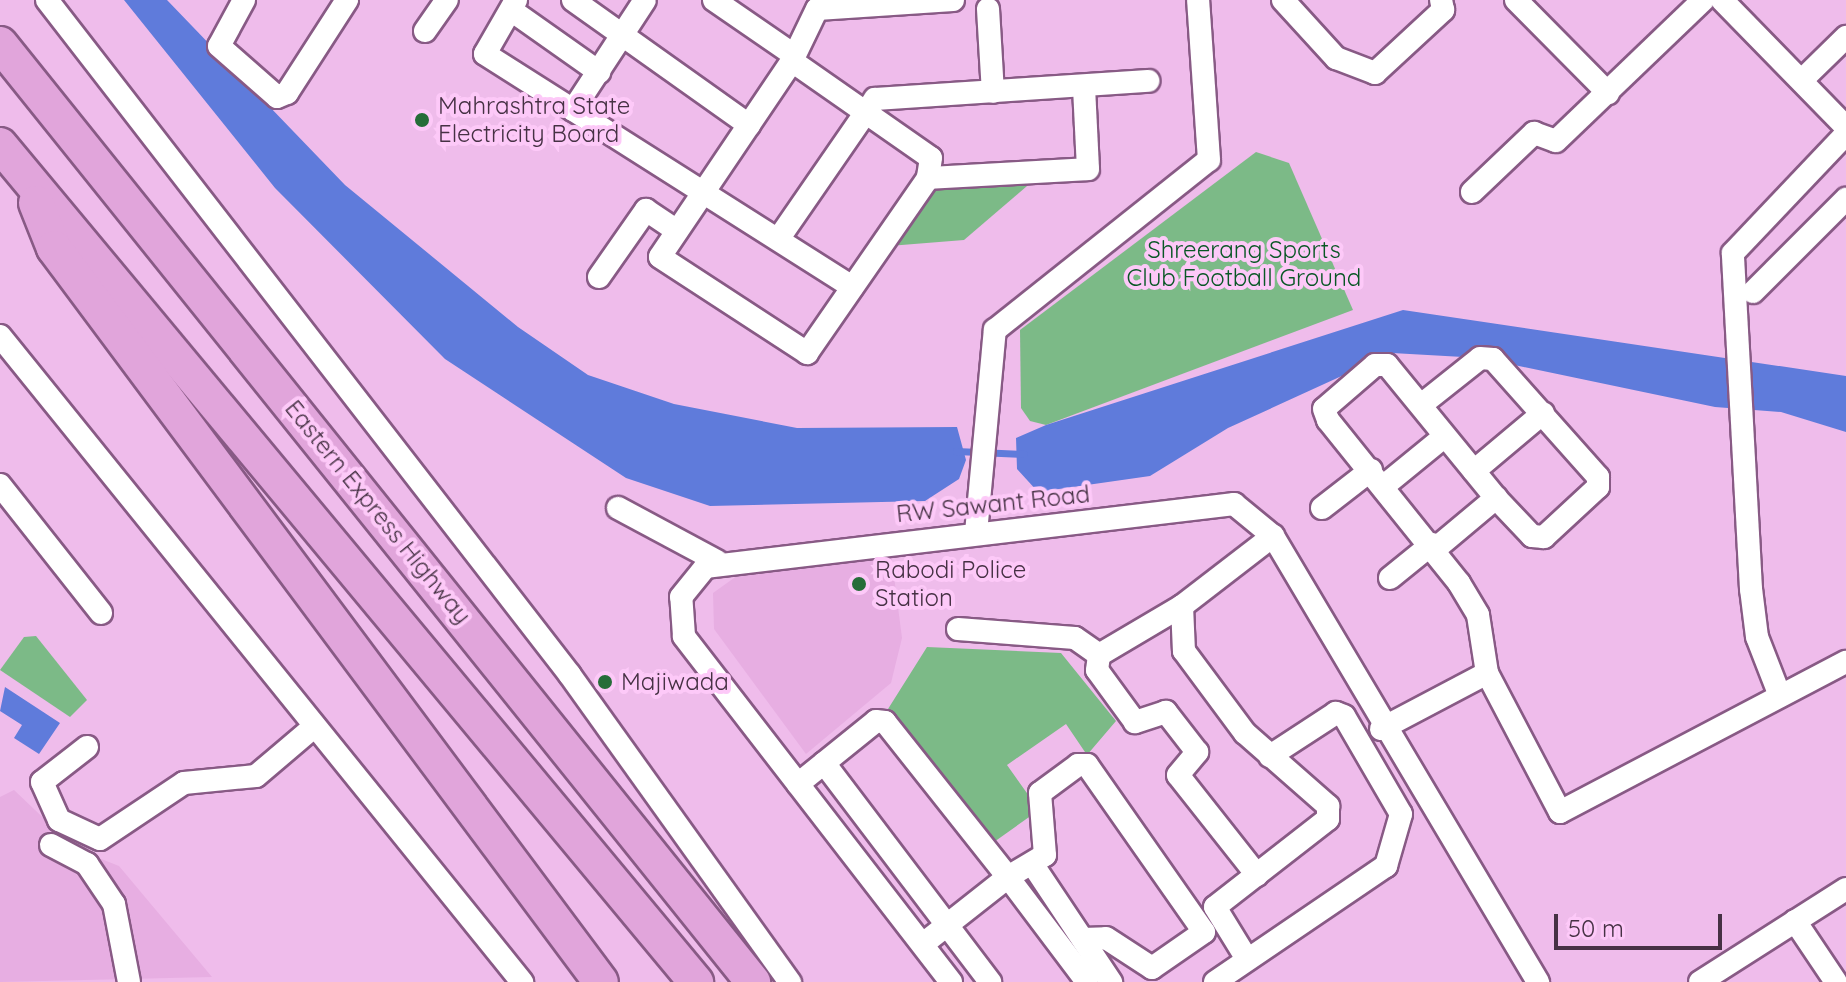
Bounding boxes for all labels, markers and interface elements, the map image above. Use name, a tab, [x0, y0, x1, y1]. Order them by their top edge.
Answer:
place label: Mahrashtra State Electricity Board	[438, 92, 630, 148]
marker: Mahrashtra State Electricity Board	[413, 111, 431, 129]
park label: Shreerang Sports Club Football Ground	[1127, 236, 1361, 292]
street label: Eastern Express Highway	[279, 394, 477, 630]
street label: RW Sawant Road	[895, 480, 1091, 528]
place label: Rabodi Police Station	[875, 556, 1026, 612]
marker: Rabodi Police Station	[850, 575, 868, 593]
place label: Majiwada	[621, 668, 729, 696]
marker: Majiwada	[596, 673, 614, 691]
scale bar	[1558, 898, 1726, 948]
text: 50 m	[1568, 913, 1624, 943]

